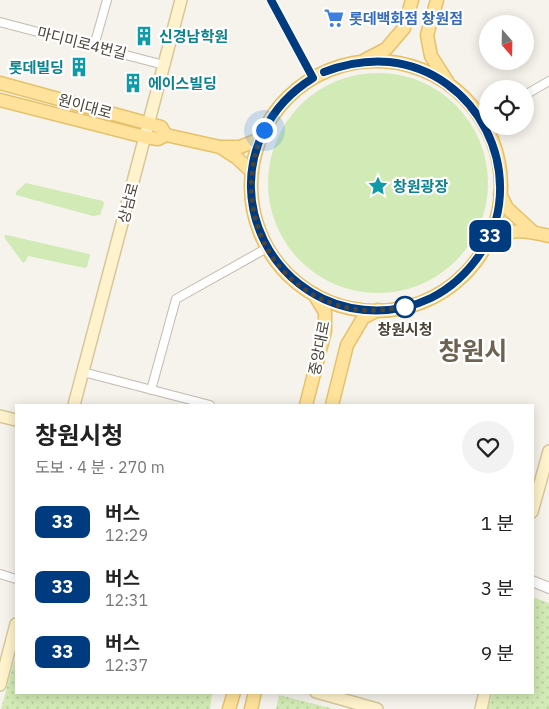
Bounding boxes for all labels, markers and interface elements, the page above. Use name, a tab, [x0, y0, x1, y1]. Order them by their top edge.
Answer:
supermarket icon: 롯데백화점 창원점	[323, 7, 345, 29]
place label: 롯데백화점 창원점	[349, 9, 463, 28]
north arrow	[479, 15, 534, 70]
map controls	[479, 15, 534, 135]
street label: 마디미로4번길	[35, 23, 129, 63]
building icon: 신경남학원	[133, 25, 155, 47]
place label: 신경남학원	[159, 27, 228, 46]
building icon: 롯데빌딩	[68, 56, 90, 78]
place label: 롯데빌딩	[9, 58, 64, 77]
building icon: 에이스빌딩	[122, 72, 144, 94]
place label: 에이스빌딩	[148, 74, 217, 93]
button: locate	[479, 80, 534, 135]
street label: 원이대로	[56, 90, 114, 122]
your location	[252, 118, 277, 143]
place icon: 창원광장	[367, 175, 389, 197]
place label: 창원광장	[393, 177, 448, 196]
street label: 상남로	[113, 181, 143, 225]
line badge: 33	[468, 220, 512, 252]
text: 33	[479, 224, 501, 247]
marker: 창원시청	[394, 296, 416, 318]
street label: 중앙대로	[304, 319, 334, 377]
place label: 창원시청	[377, 320, 433, 339]
district label: 창원시	[438, 334, 508, 367]
text: 창원시청	[35, 419, 123, 451]
button: heart	[462, 421, 514, 473]
text: 도보 · 4 분 · 270 m	[35, 457, 165, 477]
text: 버스	[105, 501, 140, 525]
text: 33	[52, 510, 73, 533]
text: 1 분	[481, 511, 514, 535]
text: 12:29	[105, 525, 148, 545]
text: 버스	[105, 566, 140, 590]
text: 33	[52, 575, 73, 598]
text: 3 분	[481, 576, 514, 600]
text: 12:31	[105, 590, 148, 610]
text: 버스	[105, 631, 140, 655]
text: 33	[52, 640, 73, 663]
text: 9 분	[481, 641, 514, 665]
text: 12:37	[105, 655, 148, 675]

